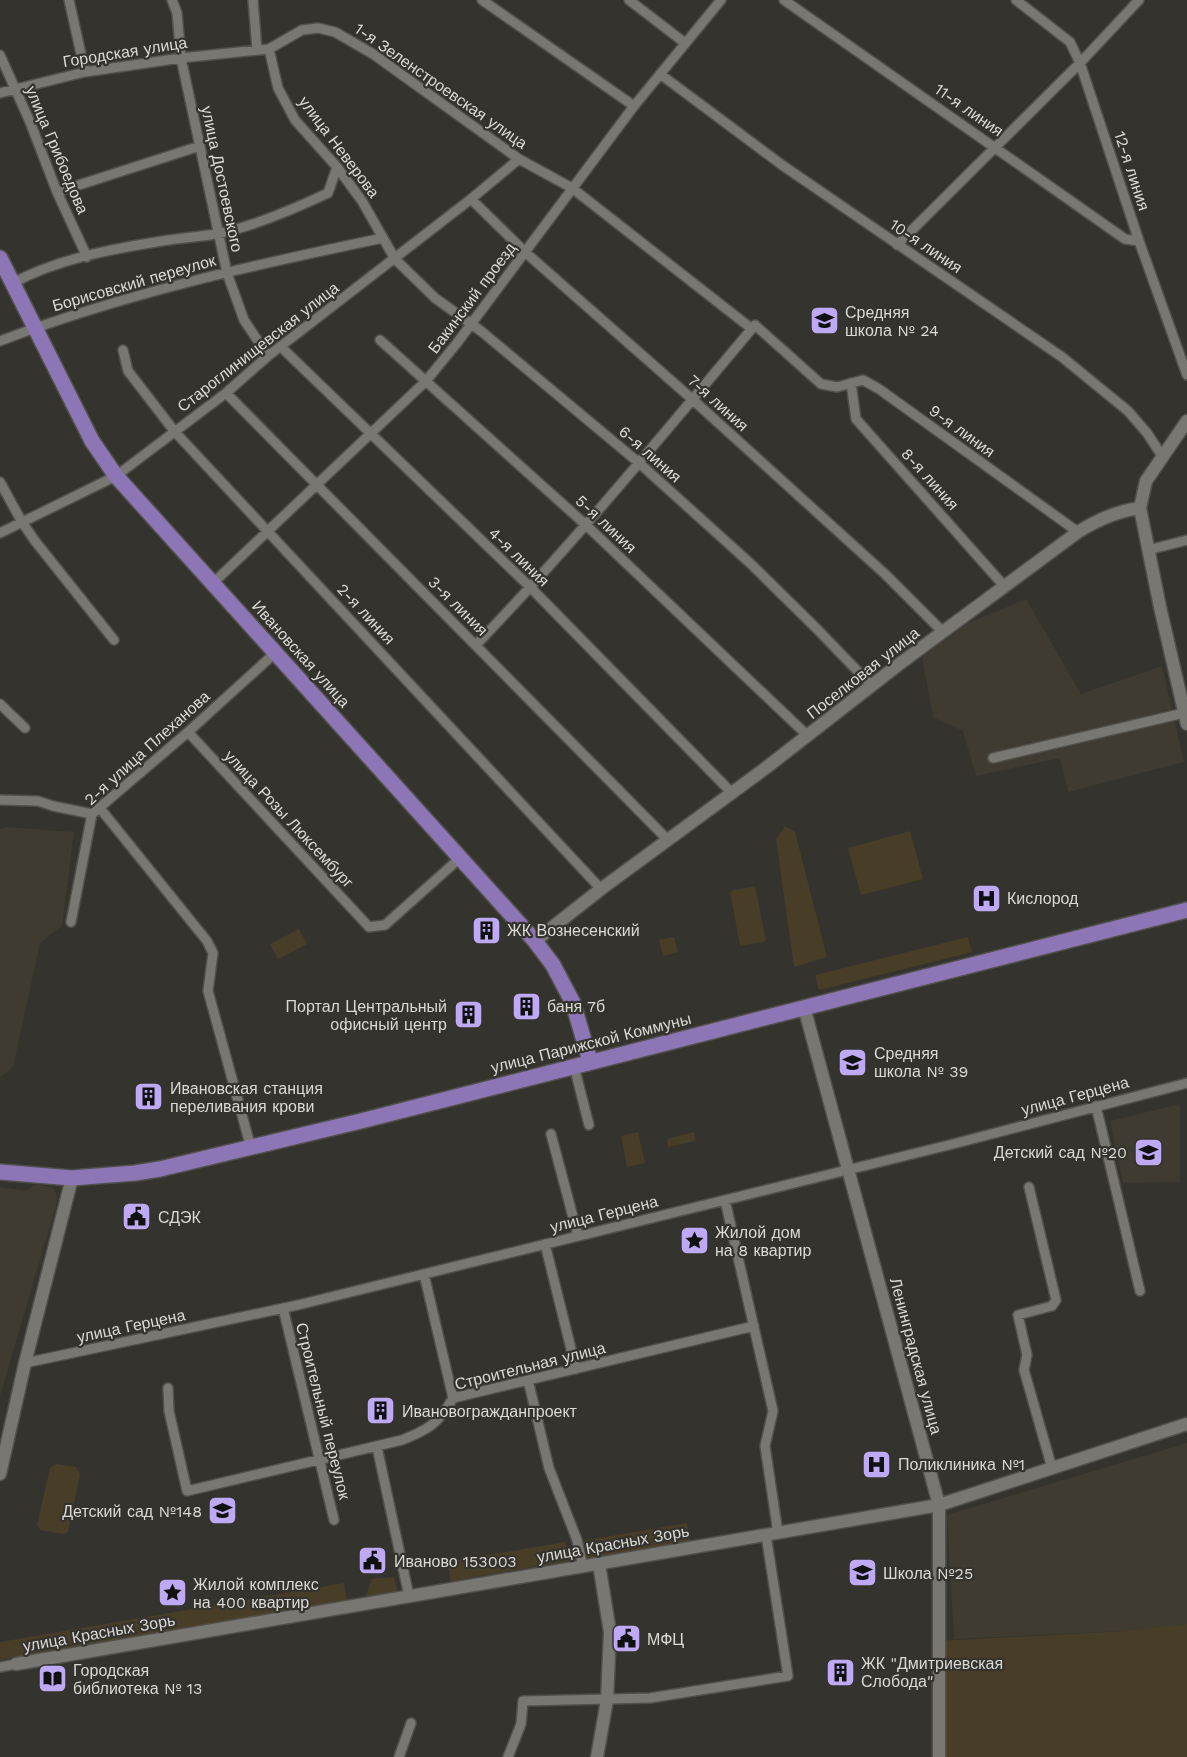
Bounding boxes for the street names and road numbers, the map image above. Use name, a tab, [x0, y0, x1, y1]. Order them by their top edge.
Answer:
street label: 1-я Зеленстроевская улица	[351, 19, 531, 153]
street label: Городская улица	[61, 33, 189, 71]
street label: 11-я линия	[931, 79, 1007, 141]
street label: улица Грибоедова	[21, 83, 93, 217]
street label: улица Неверова	[295, 93, 383, 202]
street label: улица Достоевского	[197, 104, 247, 254]
street label: 12-я линия	[1110, 129, 1154, 213]
street label: 10-я линия	[886, 215, 966, 277]
street label: Бакинский проезд	[424, 238, 520, 357]
street label: Борисовский переулок	[50, 250, 219, 315]
street label: Староглинищевская улица	[174, 278, 343, 416]
street label: 7-я линия	[684, 371, 752, 435]
street label: 9-я линия	[925, 401, 999, 461]
street label: 6-я линия	[615, 422, 685, 486]
street label: 8-я линия	[897, 444, 963, 514]
street label: 5-я линия	[572, 491, 640, 557]
street label: 4-я линия	[485, 523, 553, 591]
street label: 3-я линия	[424, 572, 492, 640]
street label: 2-я линия	[333, 580, 399, 648]
street label: Ивановская улица	[248, 597, 354, 711]
street label: Поселковая улица	[803, 623, 923, 723]
street label: 2-я улица Плеханова	[81, 687, 214, 809]
street label: улица Розы Люксембург	[220, 746, 358, 892]
street label: улица Парижской Коммуны	[489, 1009, 693, 1077]
street label: улица Герцена	[1019, 1073, 1131, 1119]
street label: улица Герцена	[548, 1191, 660, 1237]
street label: Ленинградская улица	[886, 1276, 946, 1436]
street label: улица Герцена	[75, 1305, 187, 1347]
street label: Строительный переулок	[292, 1321, 354, 1502]
street label: Строительная улица	[453, 1338, 607, 1394]
street label: улица Красных Зорь	[535, 1521, 691, 1567]
street label: улица Красных Зорь	[21, 1610, 177, 1656]

